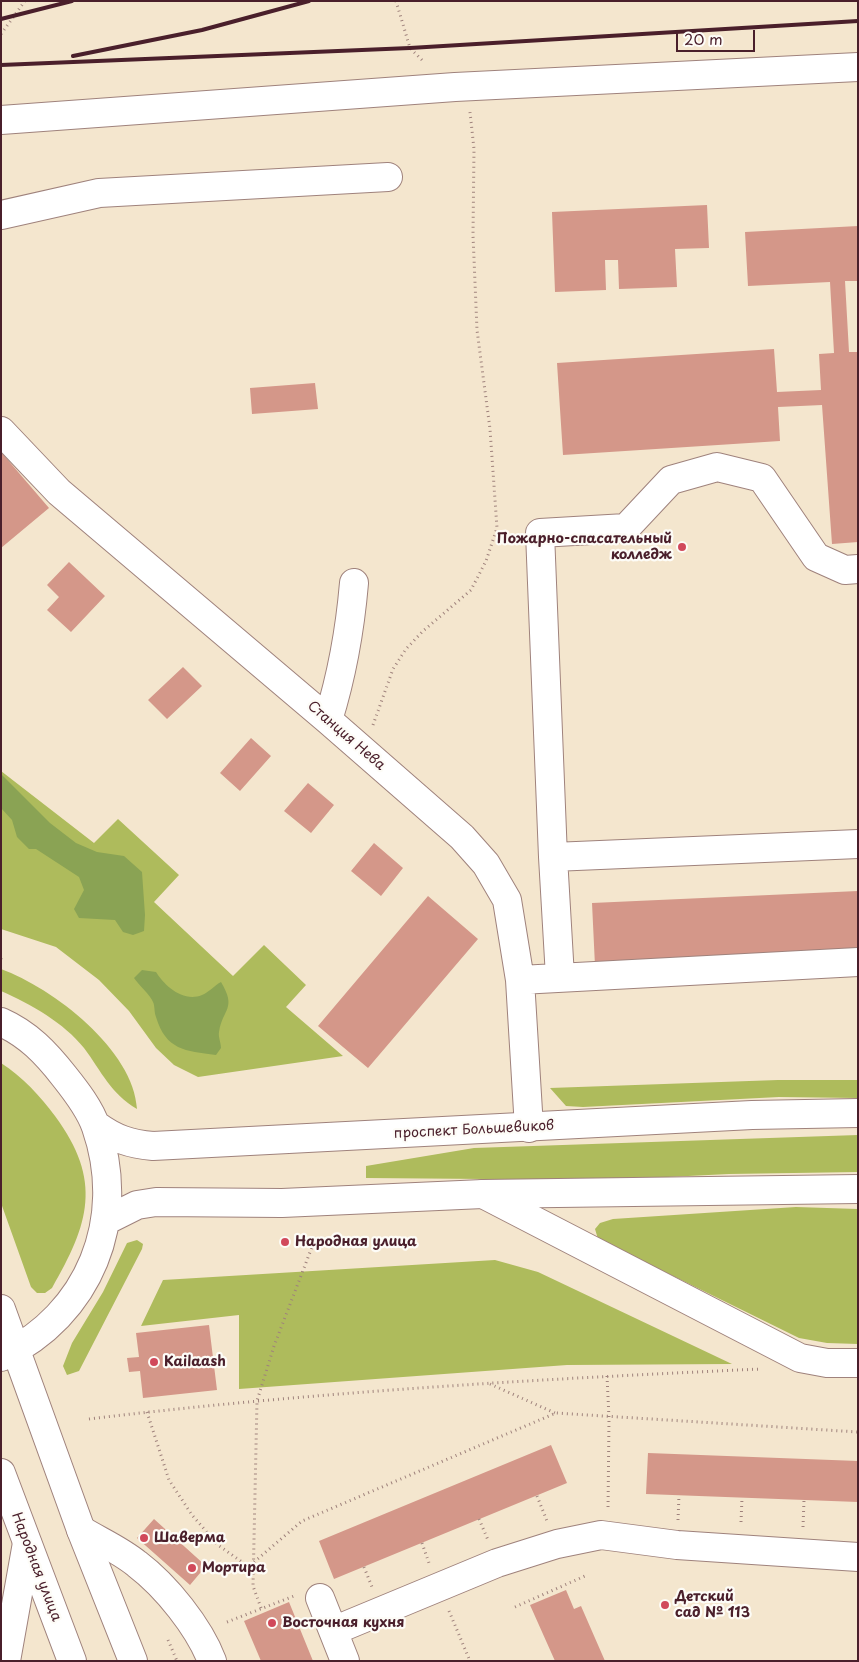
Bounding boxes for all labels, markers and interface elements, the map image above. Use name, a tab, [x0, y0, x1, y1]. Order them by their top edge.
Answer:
scale bar	[679, 20, 758, 52]
text: 20 m	[684, 27, 723, 50]
place label: Пожарно-спасательный колледж	[497, 531, 672, 564]
marker: Пожарно-спасательный колледж	[676, 541, 688, 553]
street label: Станция Нева	[304, 698, 388, 774]
street label: проспект Большевиков	[393, 1117, 555, 1143]
place label: Народная улица	[295, 1234, 417, 1250]
marker: Народная улица	[279, 1236, 291, 1248]
place label: Kailaash	[164, 1354, 226, 1370]
marker: Kailaash	[148, 1356, 160, 1368]
street label: Народная улица	[7, 1510, 65, 1624]
place label: Шаверма	[154, 1530, 225, 1546]
marker: Шаверма	[138, 1532, 150, 1544]
place label: Мортира	[202, 1560, 266, 1576]
marker: Мортира	[186, 1562, 198, 1574]
place label: Детский сад № 113	[675, 1589, 750, 1621]
marker: Детский сад № 113	[659, 1599, 671, 1611]
place label: Восточная кухня	[282, 1615, 404, 1631]
marker: Восточная кухня	[266, 1617, 278, 1629]

